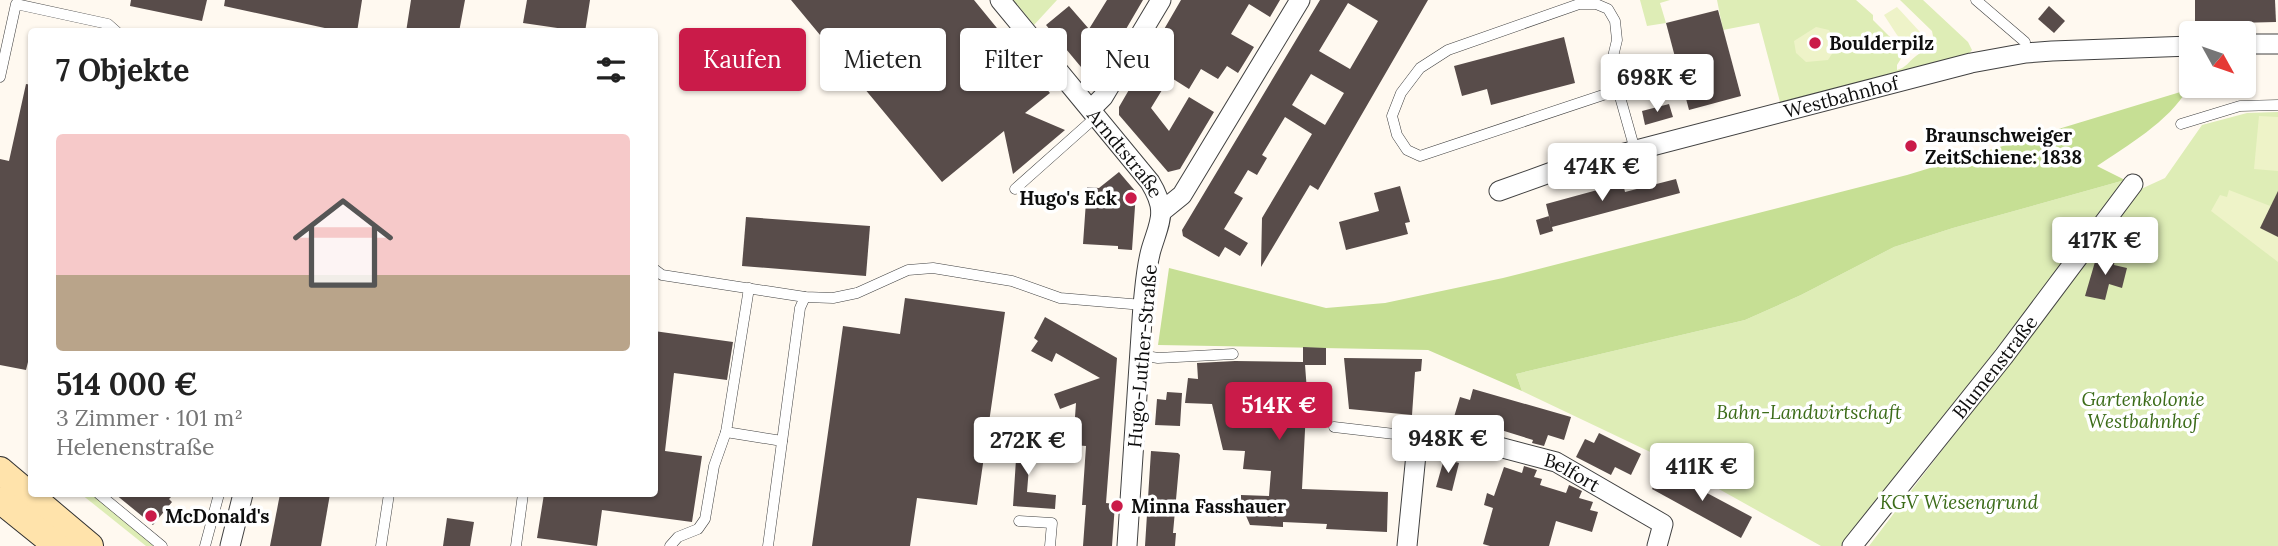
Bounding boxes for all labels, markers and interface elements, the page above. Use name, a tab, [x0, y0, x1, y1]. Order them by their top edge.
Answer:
north arrow	[2179, 21, 2256, 98]
map controls	[2179, 21, 2256, 98]
chip: Kaufen	[679, 28, 806, 91]
chip: Mieten	[820, 28, 946, 91]
chip: Filter	[960, 28, 1067, 91]
chip: Neu	[1081, 28, 1174, 91]
place label: Boulderpilz	[1829, 31, 1934, 55]
marker: Boulderpilz	[1807, 35, 1823, 51]
text: 7 Objekte	[56, 51, 189, 89]
icon: filters	[592, 51, 630, 89]
pin: 698K €	[1600, 54, 1714, 114]
text: 698K €	[1617, 62, 1697, 91]
street label: Westbahnhof	[1781, 70, 1902, 123]
street label: Arndtstraße	[1082, 103, 1168, 201]
place label: Braunschweiger ZeitSchiene: 1838	[1925, 123, 2082, 169]
marker: Braunschweiger ZeitSchiene: 1838	[1903, 138, 1919, 154]
pin: 474K €	[1545, 144, 1659, 203]
text: 474K €	[1564, 151, 1640, 180]
icon: home	[280, 180, 406, 306]
place label: Hugo's Eck	[1019, 186, 1117, 210]
marker: Hugo's Eck	[1123, 190, 1139, 206]
pin: 417K €	[2048, 218, 2162, 277]
text: 417K €	[2068, 225, 2142, 254]
street label: Hugo-Luther-Straße	[1122, 263, 1162, 449]
street label: Blumenstraße	[1947, 310, 2042, 423]
text: 514 000 €	[56, 365, 198, 403]
pin: 514K €	[1222, 382, 1336, 442]
park label: Gartenkolonie Westbahnhof	[2082, 387, 2204, 433]
text: 514K €	[1241, 390, 1317, 419]
park label: Bahn-Landwirtschaft	[1716, 400, 1902, 424]
text: 3 Zimmer · 101 m²	[56, 403, 243, 432]
pin: 948K €	[1391, 416, 1505, 475]
pin: 272K €	[971, 418, 1085, 477]
text: 948K €	[1408, 423, 1488, 452]
text: 272K €	[990, 425, 1066, 454]
text: Helenenstraße	[56, 432, 214, 461]
pin: 411K €	[1645, 444, 1759, 503]
street label: Belfort	[1542, 447, 1605, 497]
text: 411K €	[1666, 451, 1738, 480]
park label: KGV Wiesengrund	[1880, 490, 2039, 514]
place label: Minna Fasshauer	[1131, 494, 1286, 518]
marker: Minna Fasshauer	[1109, 498, 1125, 514]
place label: McDonald's	[165, 504, 270, 528]
marker: McDonald's	[143, 508, 159, 524]

